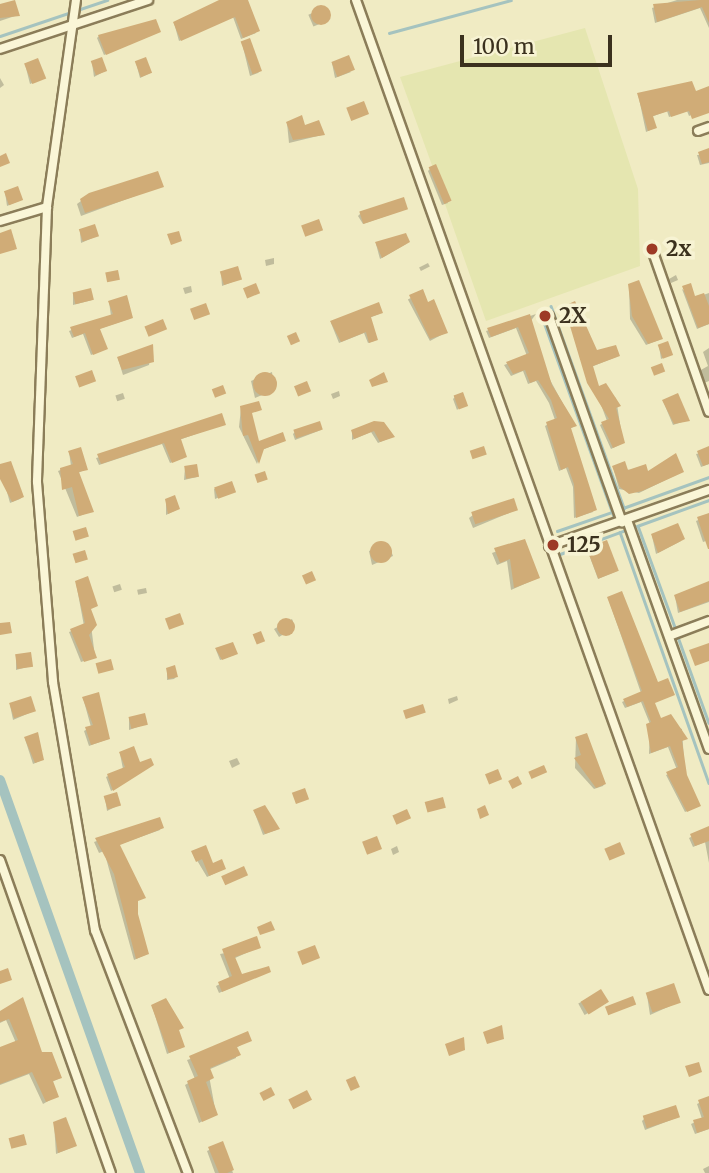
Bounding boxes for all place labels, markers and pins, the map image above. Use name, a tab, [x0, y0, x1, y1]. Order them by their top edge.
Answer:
place label: 2x	[666, 236, 692, 262]
marker: 2x	[644, 241, 660, 257]
place label: 2X	[559, 303, 587, 329]
marker: 2X	[537, 308, 553, 324]
place label: 125	[567, 532, 601, 558]
marker: 125	[545, 537, 561, 553]

